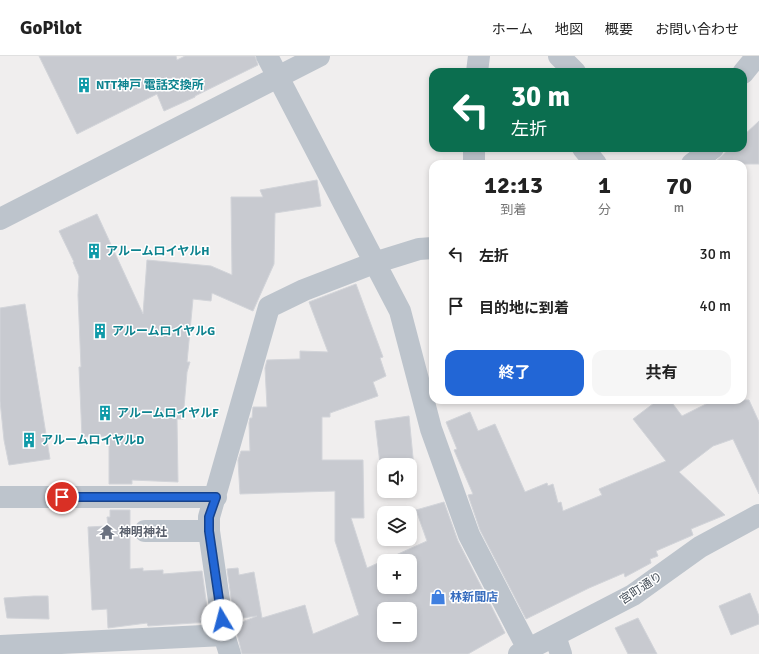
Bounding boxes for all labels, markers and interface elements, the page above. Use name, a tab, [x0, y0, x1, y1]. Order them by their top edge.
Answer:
text: GoPilot	[20, 16, 82, 40]
text: ホーム	[491, 21, 533, 38]
text: 地図	[555, 21, 583, 38]
text: 概要	[605, 21, 633, 38]
text: お問い合わせ	[655, 21, 739, 38]
building icon: NTT神戸 電話交換所	[75, 76, 93, 94]
place label: NTT神戸 電話交換所	[96, 78, 204, 93]
text: 30 m	[511, 80, 570, 114]
icon: left	[445, 84, 497, 136]
text: 左折	[511, 118, 547, 140]
text: 12:13	[484, 170, 543, 200]
text: 1	[598, 170, 611, 200]
text: 70	[666, 171, 692, 201]
text: m	[674, 200, 684, 216]
text: 到着	[500, 202, 527, 218]
text: 分	[598, 202, 611, 218]
building icon: アルームロイヤルH	[85, 242, 103, 260]
icon: left	[445, 243, 467, 265]
place label: アルームロイヤルH	[106, 244, 209, 259]
text: 30 m	[700, 245, 731, 263]
text: 左折	[479, 247, 509, 265]
icon: arrive	[445, 295, 467, 317]
text: 40 m	[700, 297, 731, 315]
text: 目的地に到着	[479, 299, 569, 317]
building icon: アルームロイヤルG	[91, 322, 109, 340]
place label: アルームロイヤルG	[112, 324, 215, 339]
button: 終了	[445, 350, 584, 396]
button: 共有	[592, 350, 731, 396]
building icon: アルームロイヤルF	[96, 404, 114, 422]
place label: アルームロイヤルF	[117, 406, 219, 421]
building icon: アルームロイヤルD	[20, 431, 38, 449]
place label: アルームロイヤルD	[41, 433, 144, 448]
map controls	[377, 458, 417, 642]
button: sound	[377, 458, 417, 498]
pin	[45, 480, 79, 514]
icon: arrive	[51, 486, 73, 508]
button: layers	[377, 506, 417, 546]
temple icon: 神明神社	[98, 523, 116, 541]
place label: 神明神社	[119, 525, 167, 540]
button: +	[377, 554, 417, 594]
street label: 宮町通り	[617, 569, 665, 608]
shop icon: 林新聞店	[429, 588, 447, 606]
place label: 林新聞店	[450, 590, 498, 605]
position arrow	[201, 599, 243, 641]
button: −	[377, 602, 417, 642]

